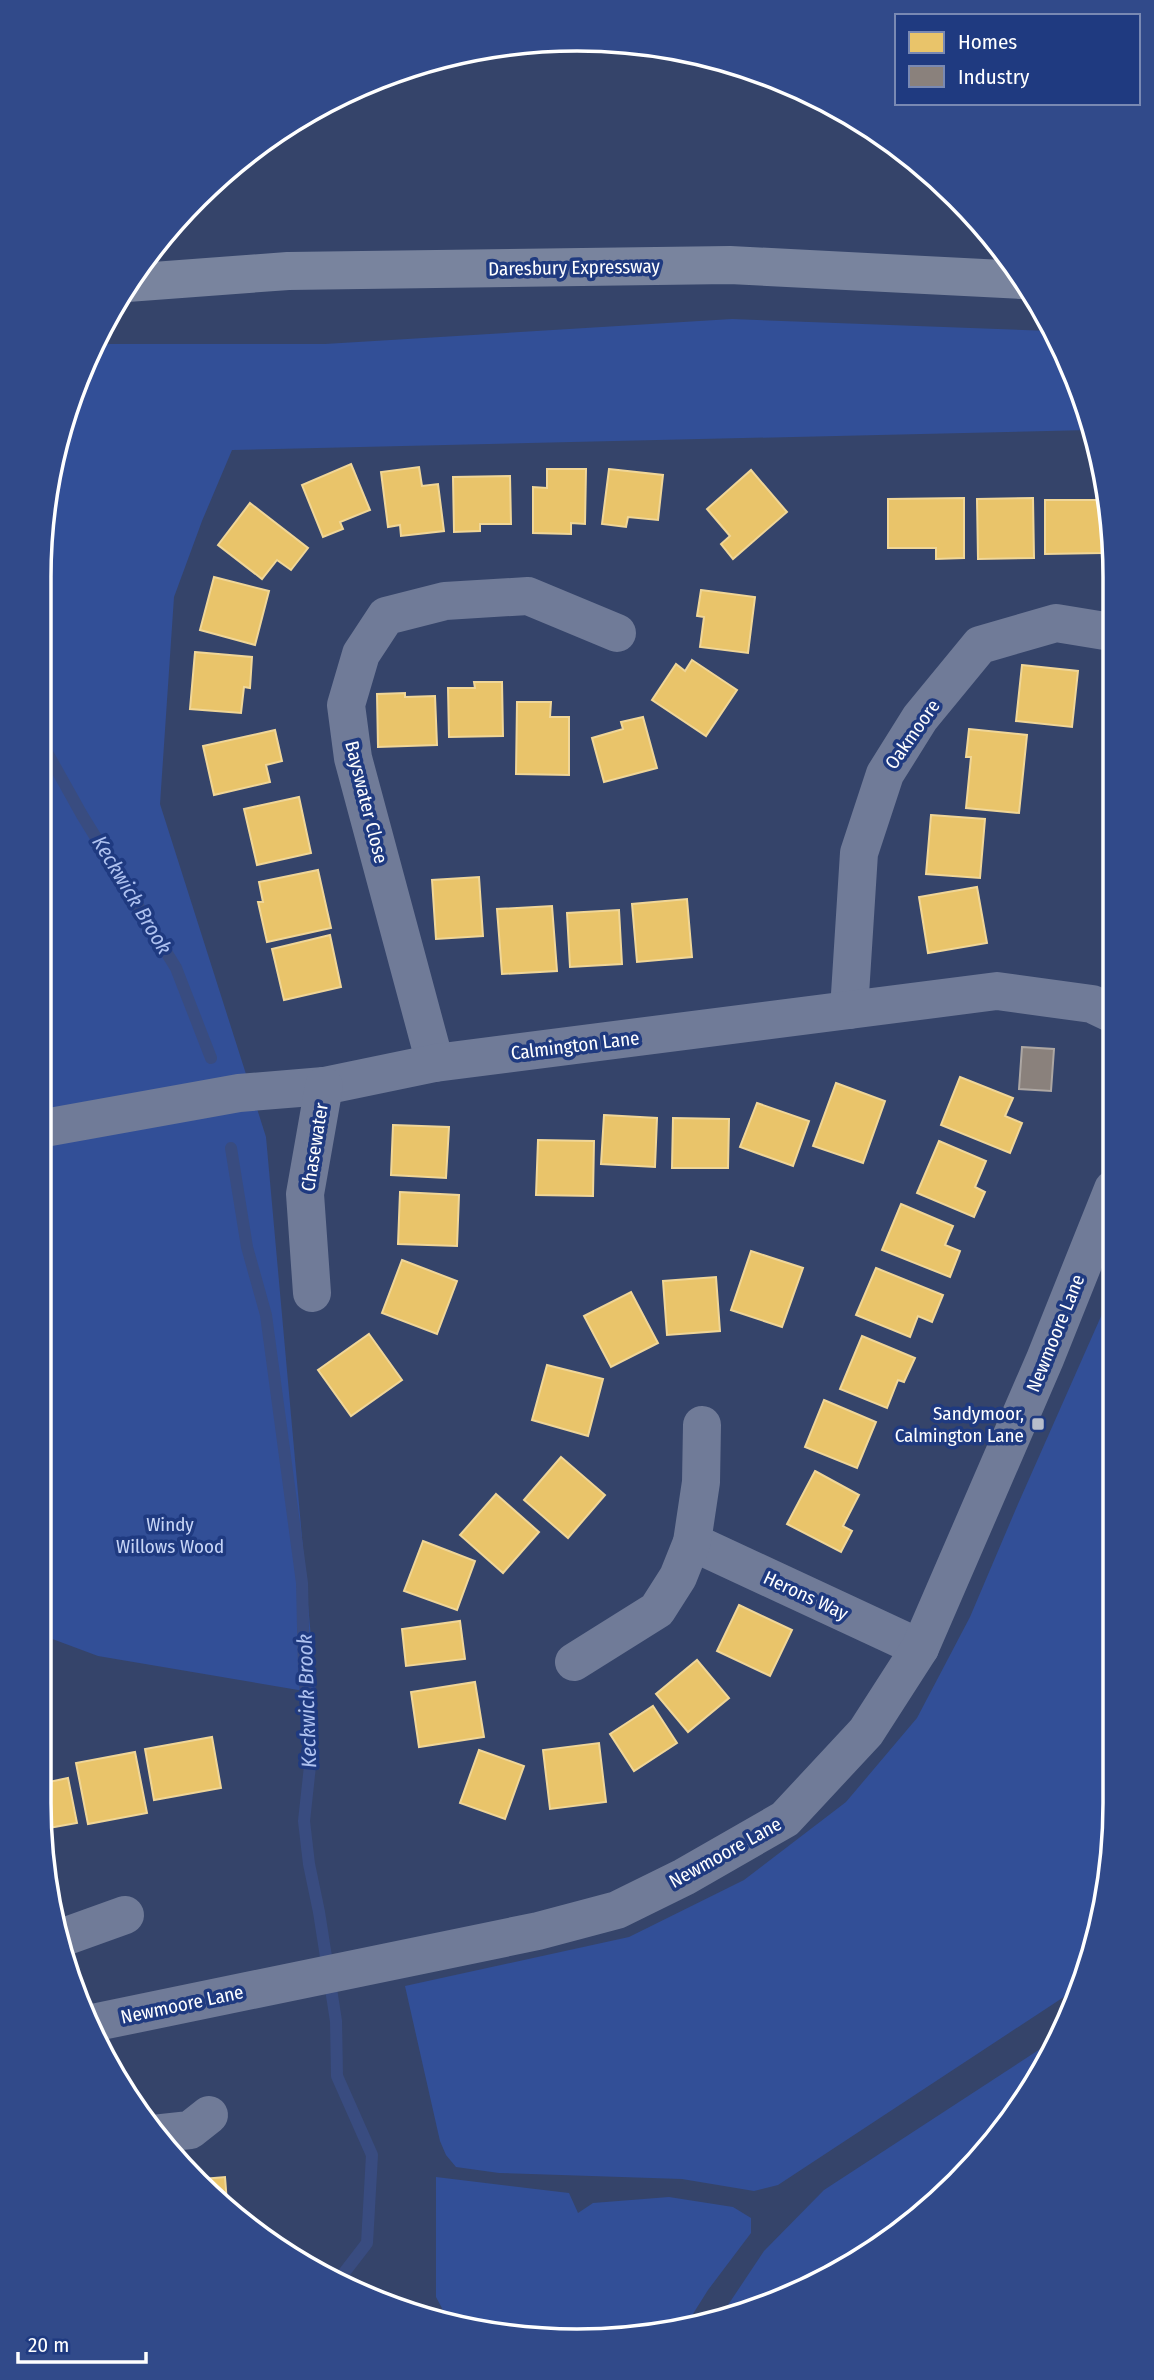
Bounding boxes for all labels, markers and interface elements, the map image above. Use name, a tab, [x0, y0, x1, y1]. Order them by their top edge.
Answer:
legend	[895, 14, 1140, 105]
text: Homes	[958, 29, 1017, 55]
text: Industry	[958, 64, 1030, 90]
street label: Daresbury Expressway	[488, 254, 661, 280]
street label: Oakmoore	[880, 695, 945, 774]
street label: Bayswater Close	[340, 738, 393, 866]
water label: Keckwick Brook	[86, 831, 178, 959]
street label: Calmington Lane	[509, 1026, 641, 1065]
street label: Chasewater	[296, 1101, 333, 1193]
street label: Newmoore Lane	[1021, 1271, 1090, 1395]
place label: Sandymoor, Calmington Lane	[895, 1402, 1024, 1447]
marker: Sandymoor, Calmington Lane	[1030, 1416, 1046, 1432]
park label: Windy Willows Wood	[116, 1513, 224, 1558]
street label: Herons Way	[760, 1566, 852, 1625]
water label: Keckwick Brook	[292, 1634, 322, 1768]
street label: Newmoore Lane	[665, 1812, 785, 1893]
street label: Newmoore Lane	[119, 1980, 246, 2029]
scale bar	[18, 2320, 145, 2364]
text: 20 m	[28, 2332, 69, 2358]

